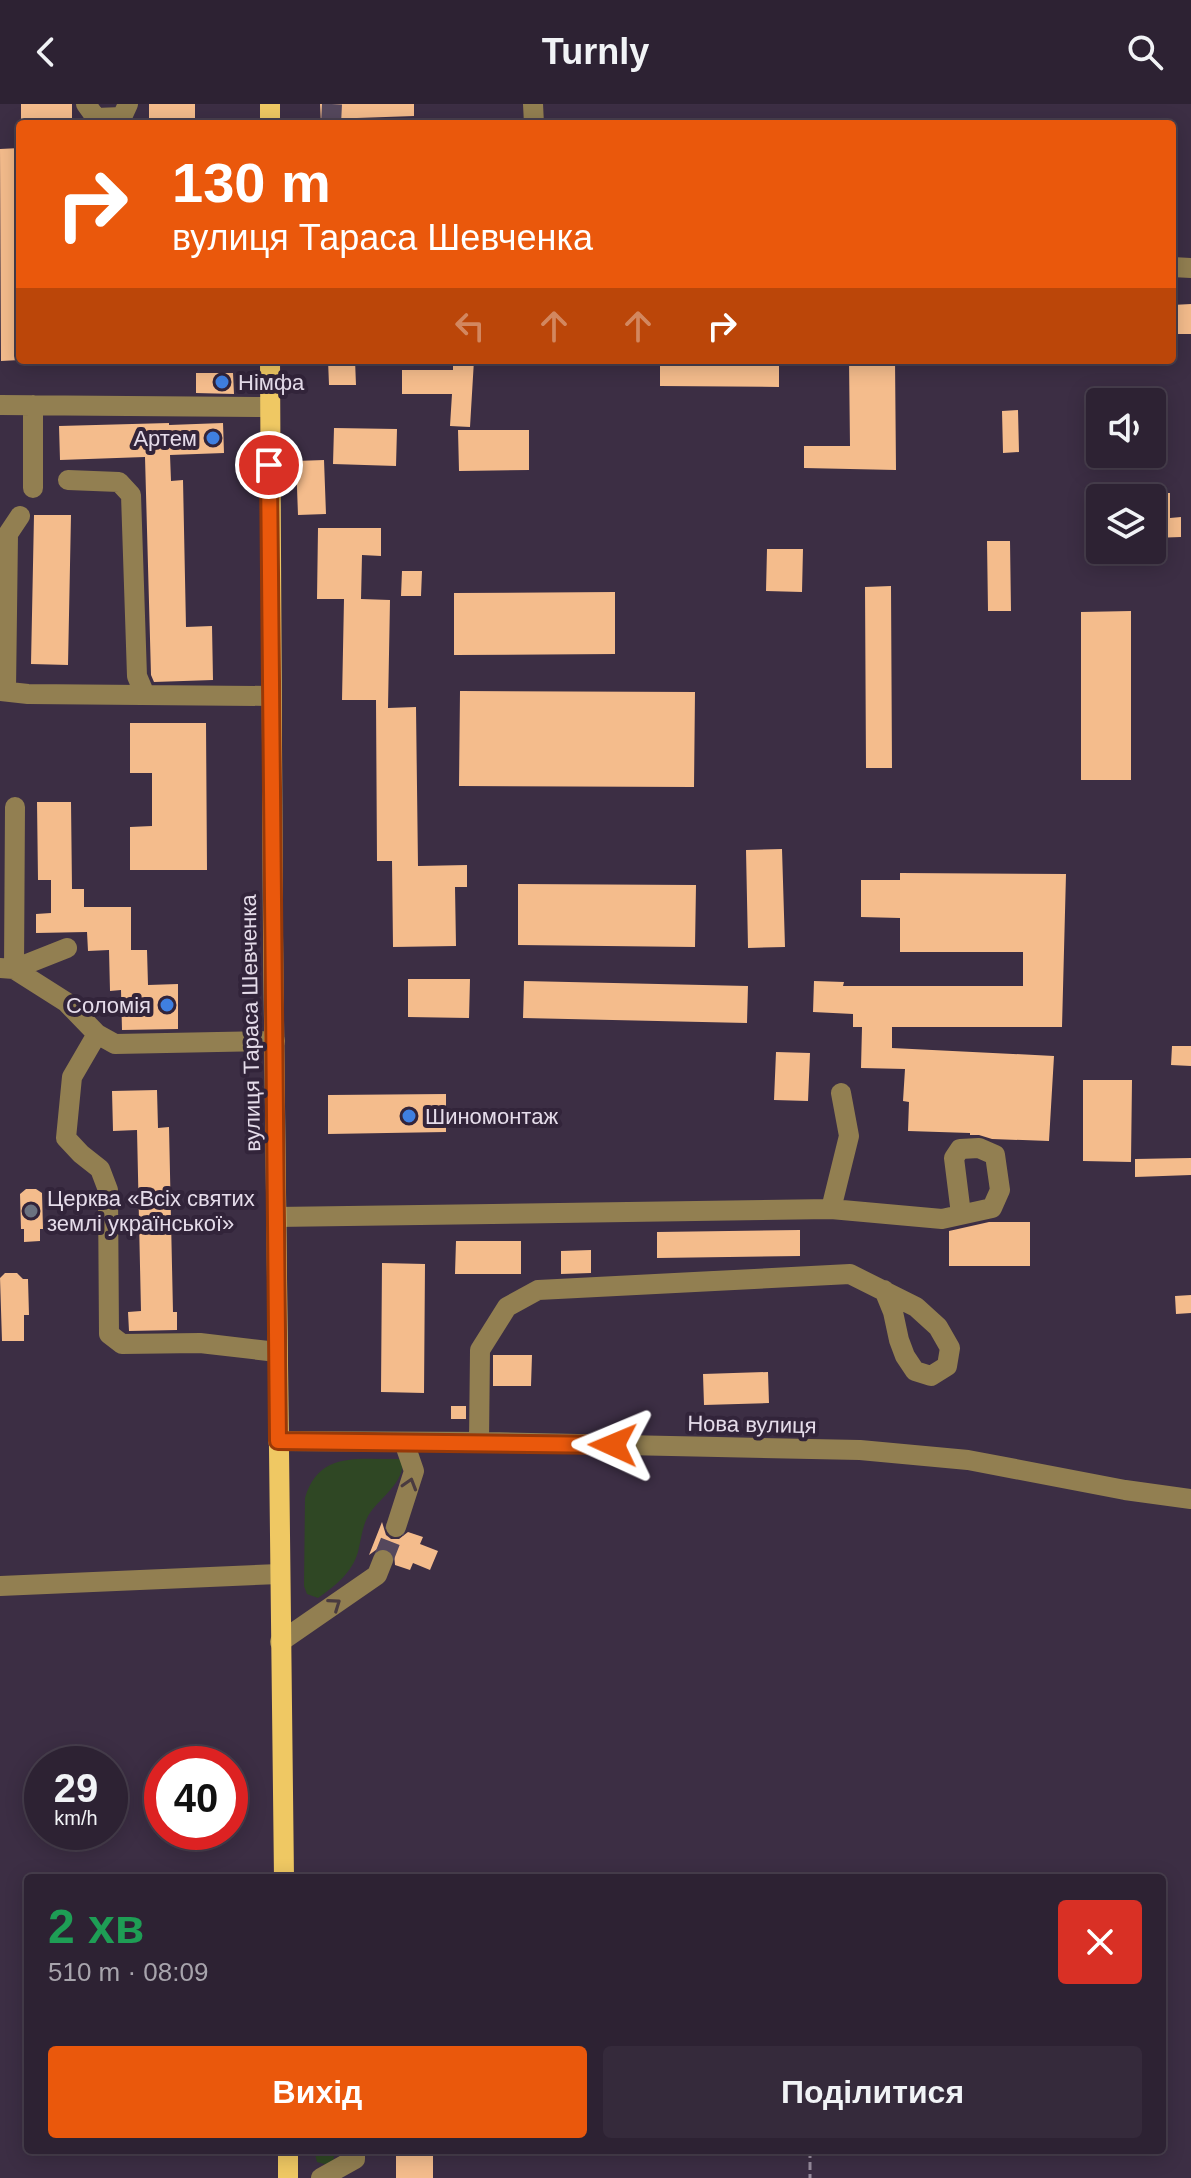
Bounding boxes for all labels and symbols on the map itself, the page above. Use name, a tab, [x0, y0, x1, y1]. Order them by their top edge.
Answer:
place label: Німфа	[238, 370, 305, 395]
marker: Німфа	[213, 373, 231, 391]
place label: Артем	[133, 426, 197, 451]
marker: Артем	[204, 429, 222, 447]
pin	[235, 431, 303, 499]
street label: вулиця Тараса Шевченка	[236, 893, 265, 1152]
place label: Соломiя	[66, 993, 151, 1018]
marker: Соломiя	[158, 996, 176, 1014]
place label: Шиномонтаж	[425, 1104, 558, 1129]
marker: Шиномонтаж	[400, 1107, 418, 1125]
place label: Церква «Всіх святих землі української»	[47, 1186, 255, 1236]
marker: Церква «Всіх святих землі української»	[22, 1202, 40, 1220]
position arrow	[571, 1403, 655, 1487]
street label: Нова вулиця	[687, 1411, 817, 1438]
one-way arrow	[401, 1478, 417, 1492]
one-way arrow	[327, 1599, 341, 1614]
speed limit sign: 40	[144, 1746, 248, 1850]

